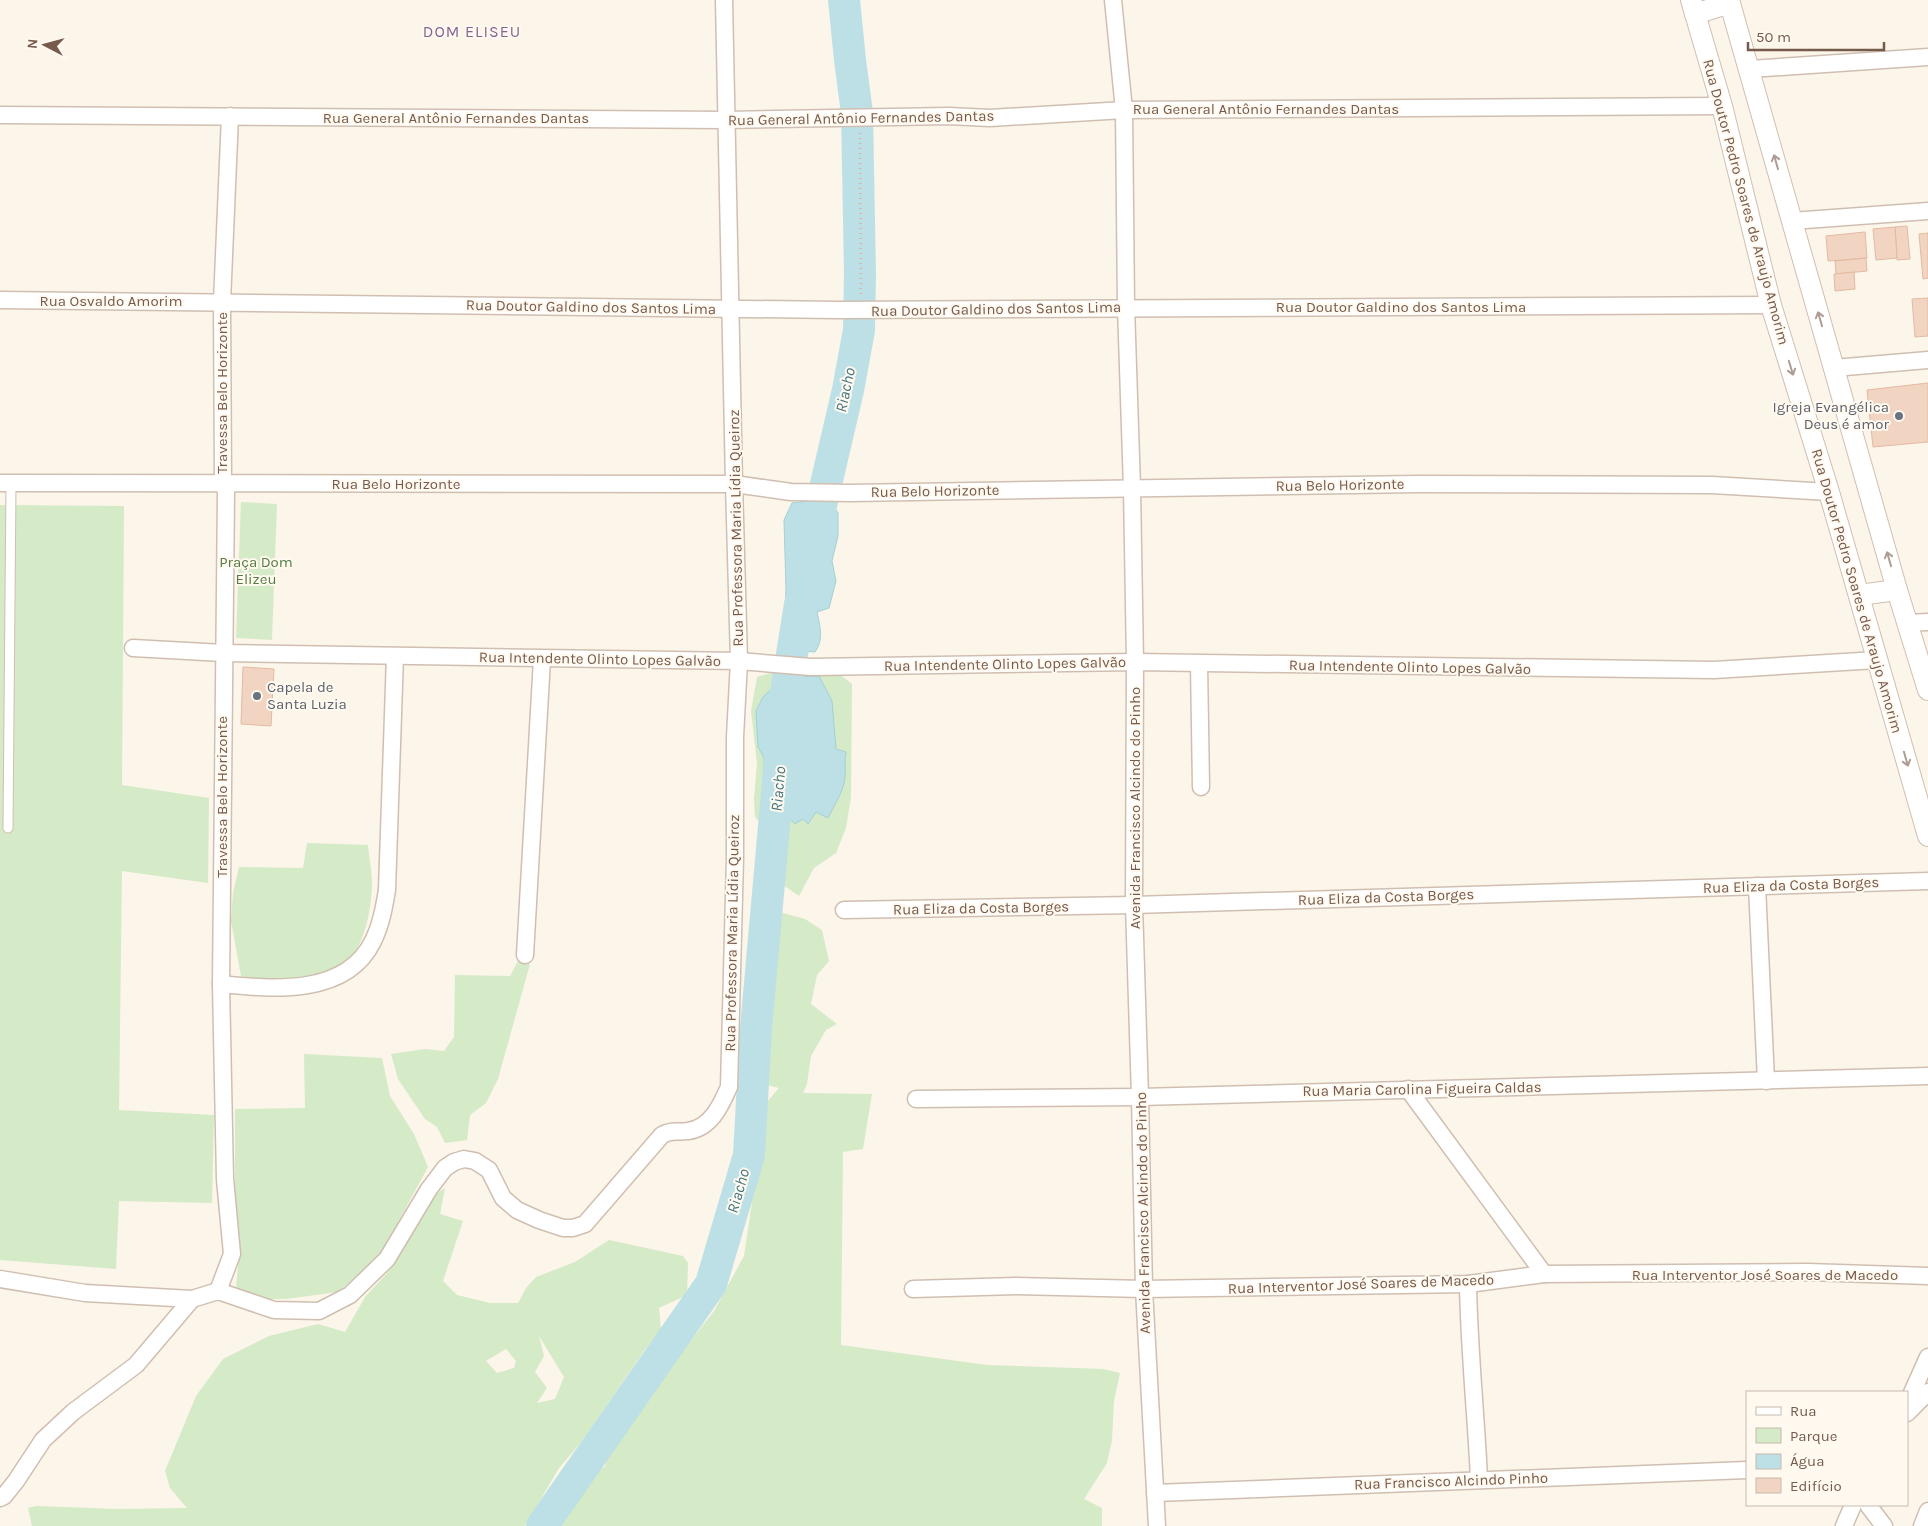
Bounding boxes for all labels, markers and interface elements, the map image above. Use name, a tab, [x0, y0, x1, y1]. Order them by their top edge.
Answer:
north arrow	[20, 20, 70, 70]
scale bar	[1748, 20, 1884, 52]
district label: DOM ELISEU	[423, 22, 521, 41]
text: 50 m	[1756, 28, 1791, 46]
text: N	[24, 38, 42, 50]
street label: Rua Doutor Pedro Soares de Araujo Amorim	[1699, 57, 1793, 347]
street label: Rua General Antônio Fernandes Dantas	[1133, 100, 1399, 118]
street label: Rua General Antônio Fernandes Dantas	[728, 107, 994, 129]
street label: Rua General Antônio Fernandes Dantas	[323, 109, 589, 127]
one-way arrow	[1771, 155, 1781, 171]
street label: Rua Osvaldo Amorim	[39, 292, 183, 310]
street label: Rua Doutor Galdino dos Santos Lima	[466, 296, 716, 318]
street label: Rua Doutor Galdino dos Santos Lima	[871, 298, 1121, 320]
street label: Rua Doutor Galdino dos Santos Lima	[1276, 298, 1526, 316]
one-way arrow	[1815, 311, 1825, 327]
street label: Travessa Belo Horizonte	[213, 312, 231, 474]
one-way arrow	[1786, 360, 1796, 376]
water label: Riacho	[831, 366, 859, 414]
place label: Igreja Evangélica Deus é amor	[1773, 398, 1890, 433]
street label: Rua Professora Maria Lídia Queiroz	[725, 409, 747, 647]
marker: Igreja Evangélica Deus é amor	[1893, 410, 1905, 422]
street label: Rua Doutor Pedro Soares de Araujo Amorim	[1808, 447, 1906, 735]
street label: Rua Belo Horizonte	[332, 475, 460, 493]
street label: Rua Belo Horizonte	[1275, 475, 1405, 495]
street label: Rua Belo Horizonte	[870, 481, 1000, 501]
one-way arrow	[1883, 552, 1893, 568]
park label: Praça Dom Elizeu	[219, 553, 293, 588]
street label: Rua Intendente Olinto Lopes Galvão	[479, 648, 721, 670]
street label: Rua Intendente Olinto Lopes Galvão	[884, 653, 1126, 675]
street label: Rua Intendente Olinto Lopes Galvão	[1289, 656, 1531, 678]
place label: Capela de Santa Luzia	[267, 678, 347, 713]
street label: Avenida Francisco Alcindo do Pinho	[1126, 687, 1144, 929]
marker: Capela de Santa Luzia	[251, 690, 263, 702]
street label: Travessa Belo Horizonte	[213, 716, 231, 878]
one-way arrow	[1901, 750, 1911, 766]
water label: Riacho	[767, 766, 789, 812]
street label: Rua Professora Maria Lídia Queiroz	[721, 814, 743, 1052]
street label: Rua Eliza da Costa Borges	[1703, 873, 1879, 897]
street label: Rua Eliza da Costa Borges	[1298, 885, 1474, 909]
street label: Rua Eliza da Costa Borges	[893, 897, 1069, 919]
street label: Rua Maria Carolina Figueira Caldas	[1302, 1078, 1542, 1100]
street label: Avenida Francisco Alcindo do Pinho	[1132, 1092, 1154, 1334]
water label: Riacho	[723, 1167, 753, 1215]
street label: Rua Interventor José Soares de Macedo	[1632, 1266, 1898, 1284]
street label: Rua Interventor José Soares de Macedo	[1228, 1270, 1494, 1298]
legend	[1746, 1391, 1908, 1506]
text: Rua	[1790, 1402, 1817, 1420]
text: Parque	[1790, 1427, 1838, 1445]
text: Água	[1790, 1452, 1824, 1470]
street label: Rua Francisco Alcindo Pinho	[1354, 1469, 1548, 1493]
text: Edifício	[1790, 1477, 1842, 1495]

